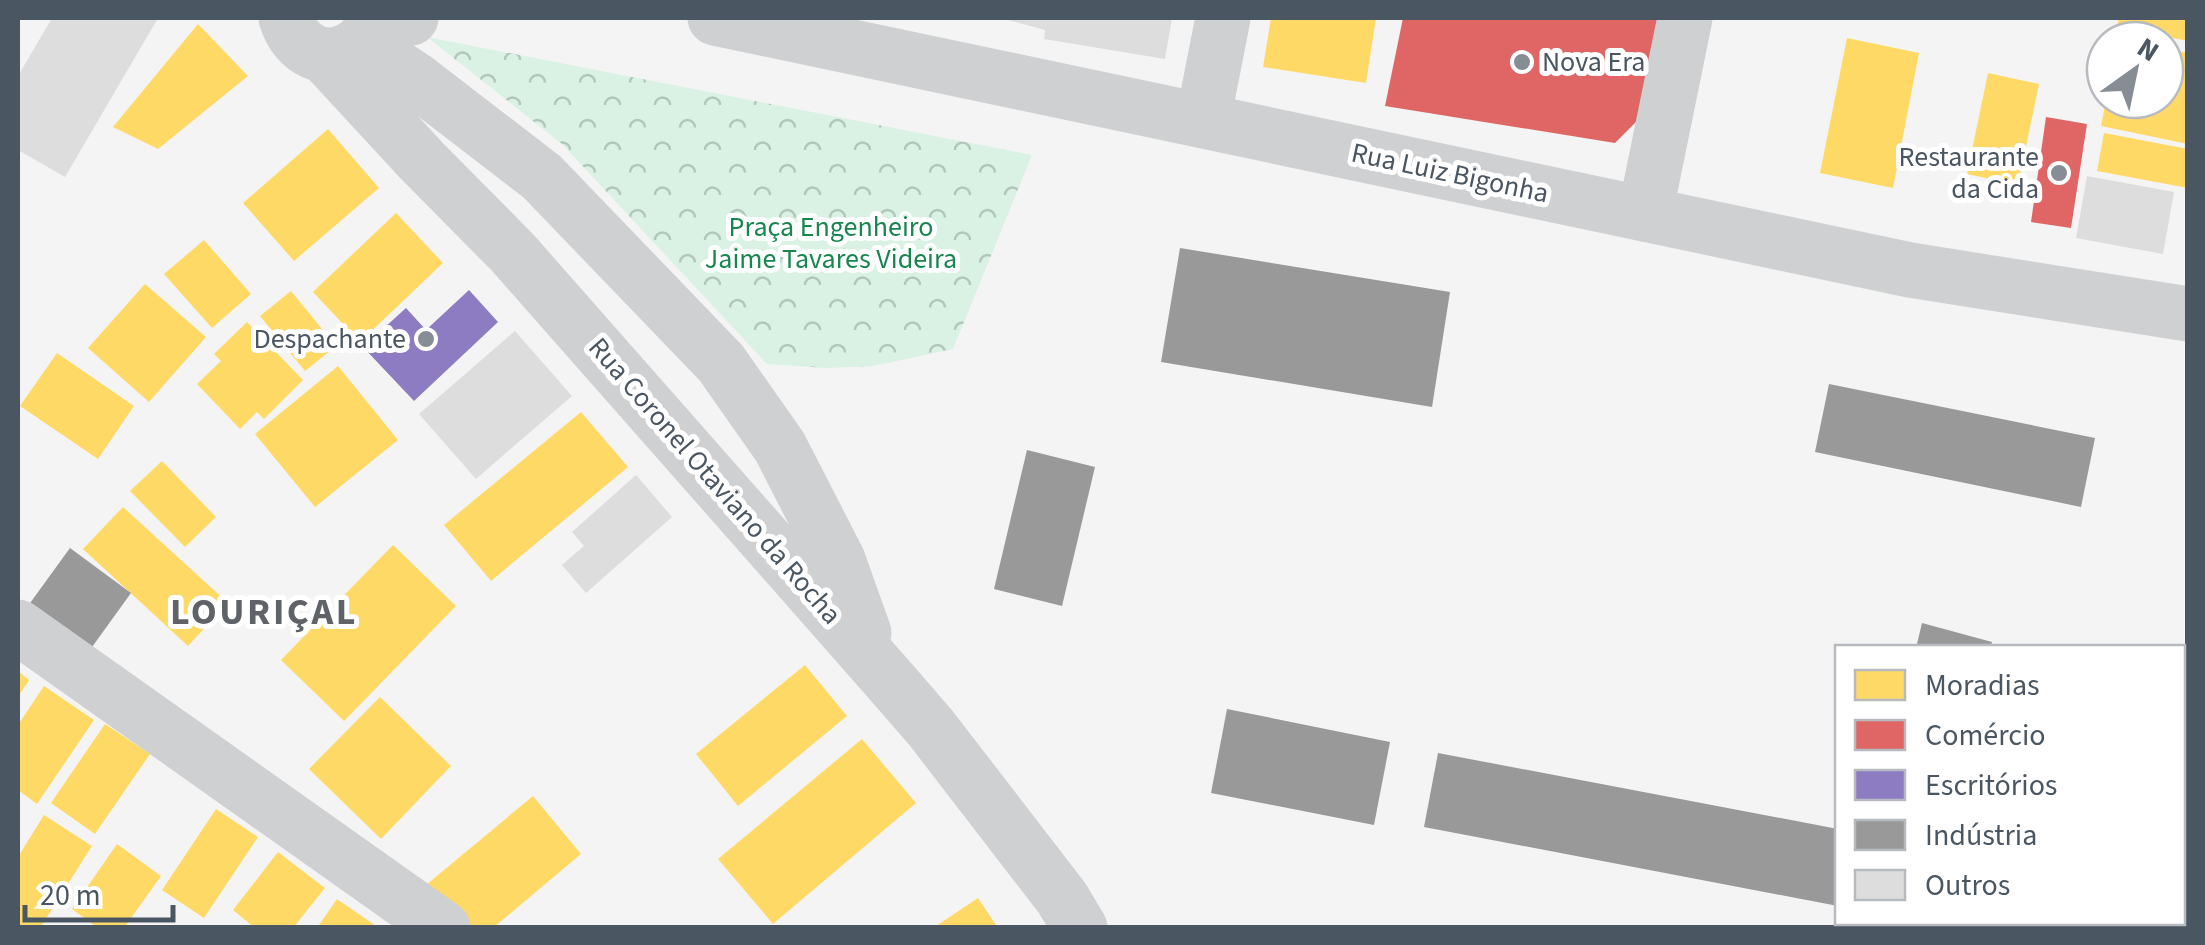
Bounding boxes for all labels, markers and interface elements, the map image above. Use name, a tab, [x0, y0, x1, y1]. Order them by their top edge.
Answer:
north arrow	[2085, 20, 2185, 120]
text: N	[2129, 28, 2167, 72]
place label: Nova Era	[1542, 42, 1645, 82]
marker: Nova Era	[1511, 51, 1533, 73]
street label: Rua Luiz Bigonha	[1348, 133, 1552, 213]
place label: Restaurante da Cida	[1899, 137, 2039, 209]
marker: Restaurante da Cida	[2048, 162, 2070, 184]
park label: Praça Engenheiro Jaime Tavares Videira	[705, 207, 957, 279]
place label: Despachante	[253, 319, 406, 359]
marker: Despachante	[415, 328, 437, 350]
street label: Rua Coronel Otaviano da Rocha	[579, 329, 851, 633]
district label: LOURIÇAL	[170, 585, 358, 639]
legend	[1835, 645, 2185, 925]
text: Moradias	[1925, 664, 2040, 707]
text: Comércio	[1925, 714, 2046, 757]
text: Escritórios	[1925, 764, 2057, 807]
text: Indústria	[1925, 814, 2037, 857]
scale bar	[25, 860, 172, 922]
text: Outros	[1925, 864, 2010, 907]
text: 20 m	[40, 874, 101, 917]

